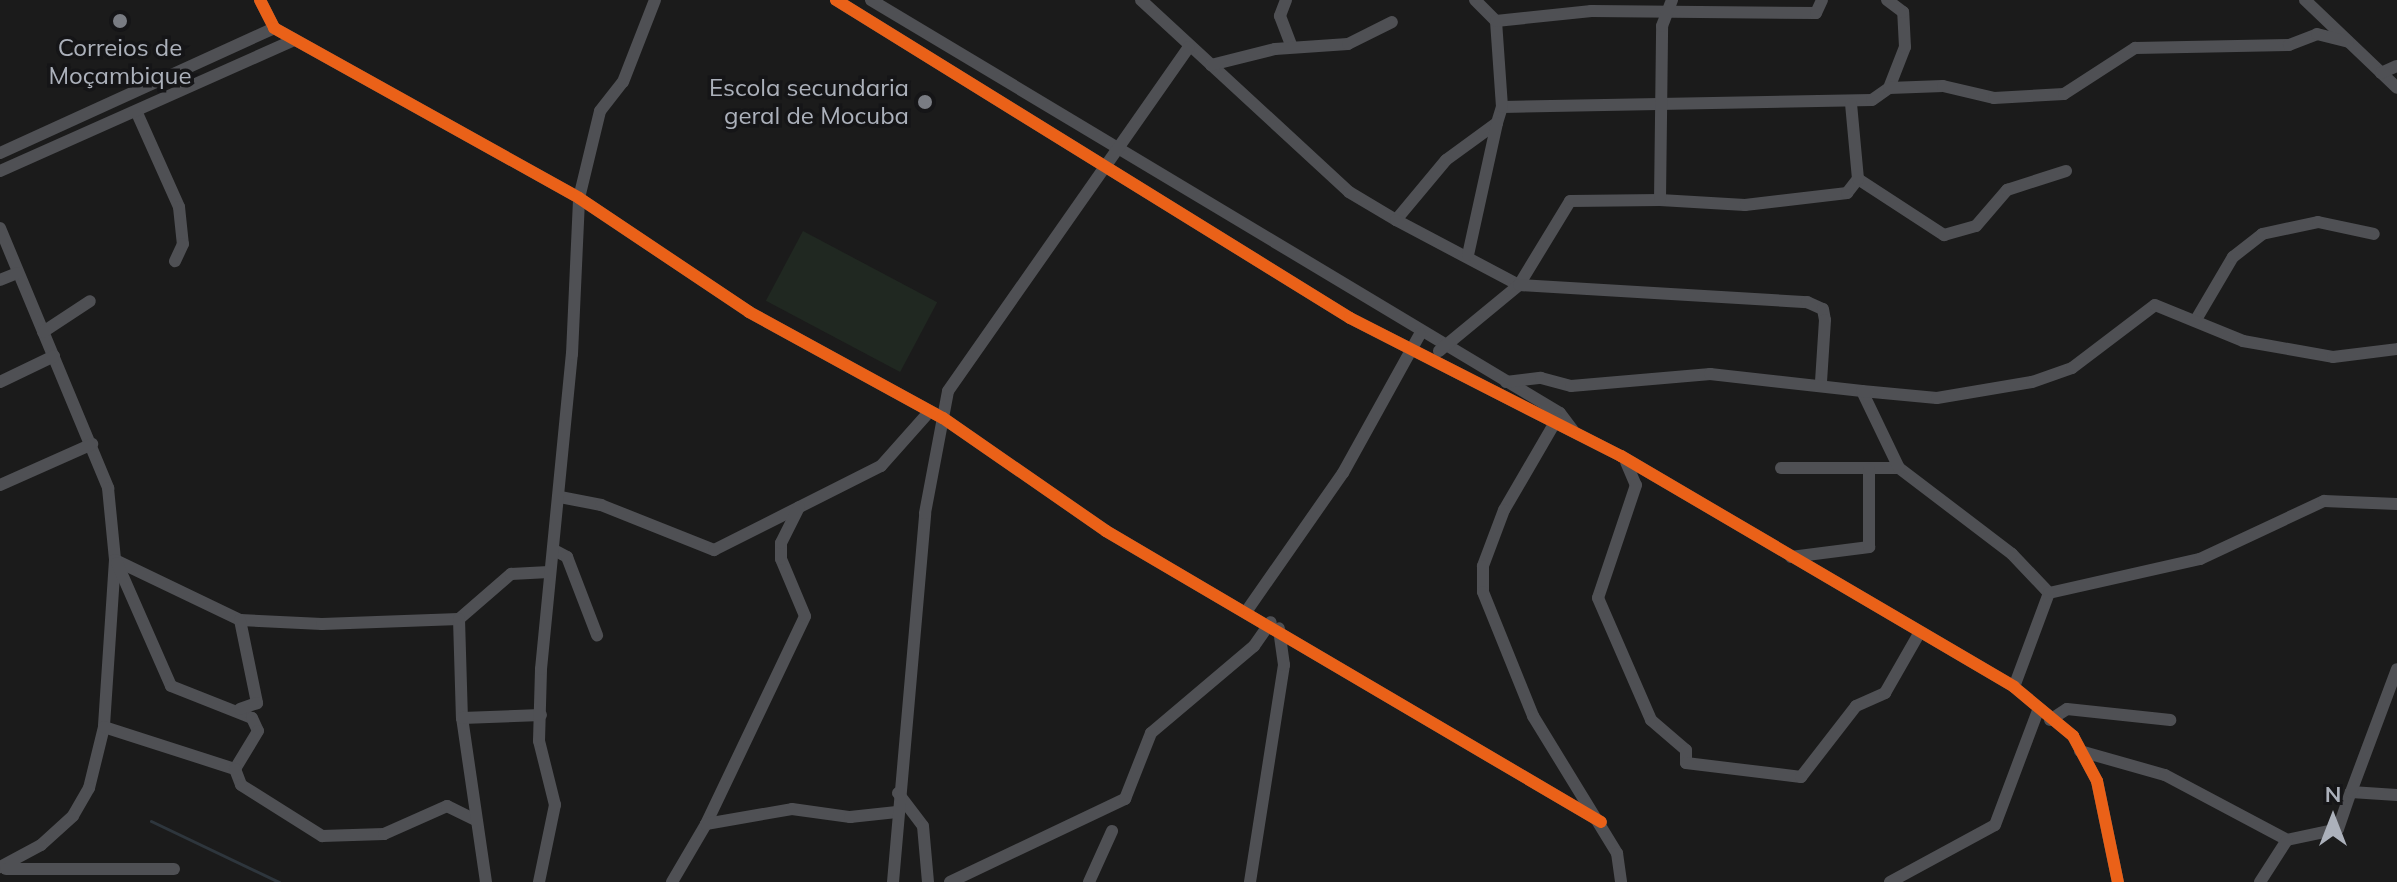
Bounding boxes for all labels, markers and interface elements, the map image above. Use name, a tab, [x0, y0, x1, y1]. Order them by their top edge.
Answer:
marker: Correios de Moçambique	[111, 12, 129, 30]
place label: Correios de Moçambique	[49, 34, 191, 90]
place label: Escola secundaria geral de Mocuba	[709, 74, 909, 130]
marker: Escola secundaria geral de Mocuba	[916, 93, 934, 111]
north arrow	[2293, 778, 2373, 858]
text: N	[2325, 780, 2341, 808]

